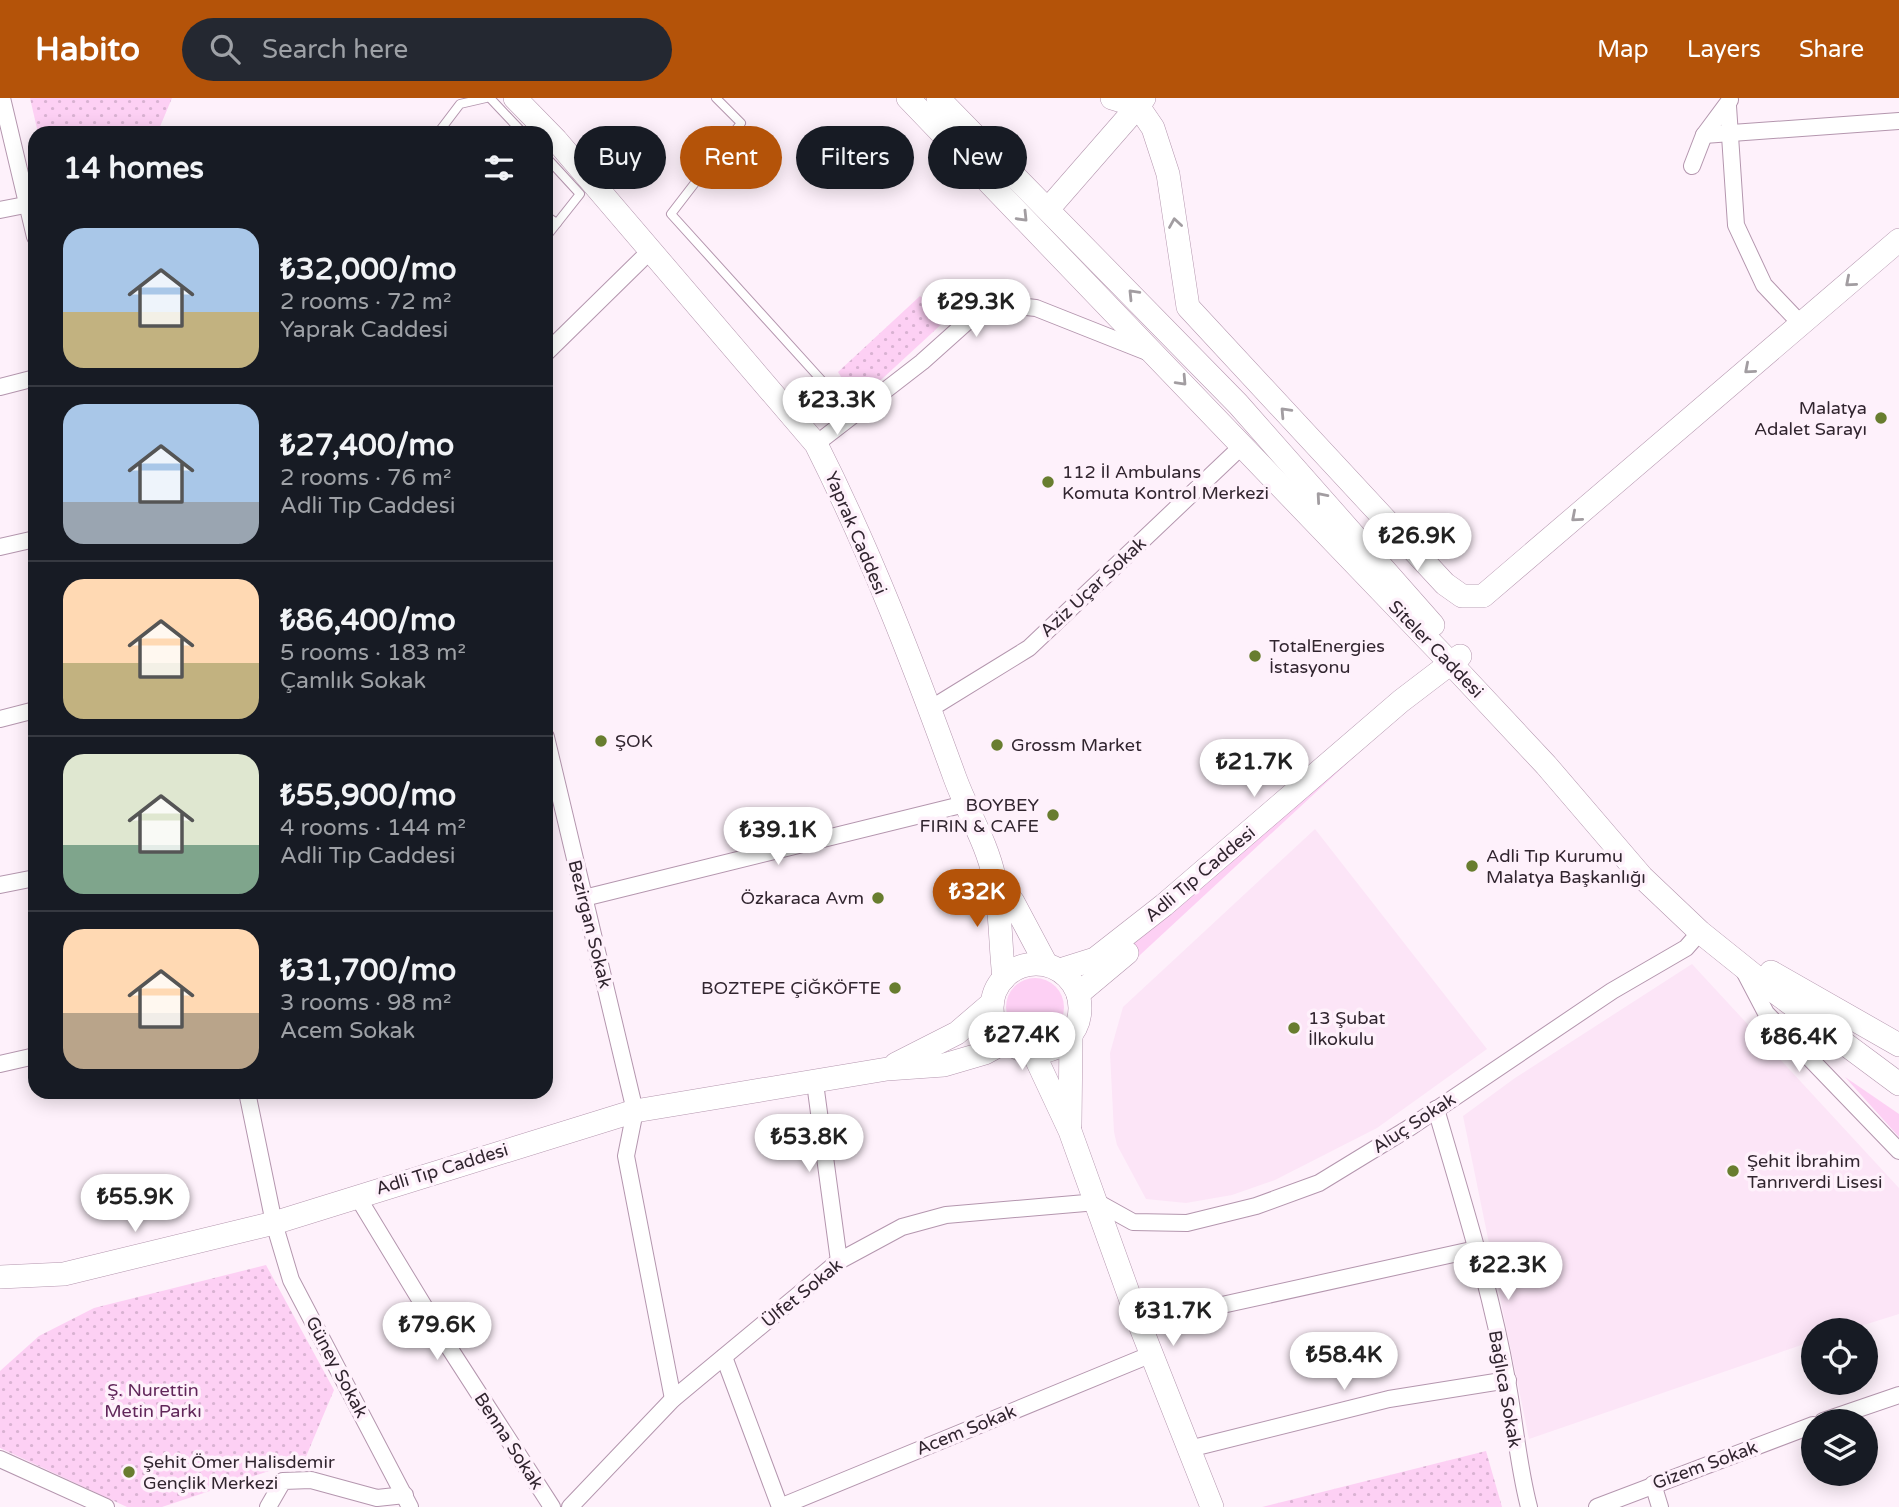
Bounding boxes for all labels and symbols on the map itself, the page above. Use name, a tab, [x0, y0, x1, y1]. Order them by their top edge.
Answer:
one-way arrow	[1015, 209, 1028, 222]
one-way arrow	[1168, 217, 1183, 229]
one-way arrow	[1845, 274, 1858, 286]
pin: ₺29.3K	[919, 280, 1033, 339]
one-way arrow	[1128, 290, 1141, 303]
one-way arrow	[1744, 361, 1757, 373]
one-way arrow	[1173, 373, 1186, 386]
pin: ₺23.3K	[780, 378, 894, 437]
place label: Malatya Adalet Sarayı	[1754, 397, 1867, 440]
one-way arrow	[1281, 407, 1294, 420]
marker: Malatya Adalet Sarayı	[1873, 410, 1889, 426]
place label: 112 İl Ambulans Komuta Kontrol Merkezi	[1062, 461, 1269, 504]
street label: Yaprak Caddesi	[820, 468, 892, 598]
marker: 112 İl Ambulans Komuta Kontrol Merkezi	[1040, 474, 1056, 490]
one-way arrow	[1316, 492, 1329, 505]
one-way arrow	[1571, 509, 1584, 521]
pin: ₺26.9K	[1360, 514, 1474, 573]
street label: Aziz Uçar Sokak	[1036, 532, 1151, 642]
street label: Siteler Caddesi	[1384, 596, 1488, 702]
place label: TotalEnergies İstasyonu	[1269, 635, 1385, 678]
marker: TotalEnergies İstasyonu	[1247, 648, 1263, 664]
place label: ŞOK	[615, 730, 653, 752]
marker: ŞOK	[593, 733, 609, 749]
place label: Grossm Market	[1011, 734, 1142, 756]
marker: Grossm Market	[989, 737, 1005, 753]
pin: ₺21.7K	[1197, 740, 1311, 799]
place label: BOYBEY FIRIN & CAFE	[920, 794, 1039, 837]
marker: BOYBEY FIRIN & CAFE	[1045, 807, 1061, 823]
pin: ₺39.1K	[721, 808, 835, 867]
street label: Adli Tıp Caddesi	[1140, 821, 1260, 927]
place label: Adli Tıp Kurumu Malatya Başkanlığı	[1486, 845, 1646, 888]
street label: Bezirgan Sokak	[563, 858, 617, 991]
marker: Adli Tıp Kurumu Malatya Başkanlığı	[1464, 858, 1480, 874]
pin: ₺32K	[936, 870, 1018, 929]
place label: Özkaraca Avm	[740, 887, 864, 909]
marker: Özkaraca Avm	[870, 890, 886, 906]
place label: BOZTEPE ÇİĞKÖFTE	[701, 977, 881, 999]
marker: BOZTEPE ÇİĞKÖFTE	[887, 980, 903, 996]
place label: 13 Şubat İlkokulu	[1308, 1007, 1385, 1050]
pin: ₺27.4K	[965, 1012, 1079, 1072]
pin: ₺86.4K	[1742, 1014, 1856, 1074]
marker: 13 Şubat İlkokulu	[1286, 1020, 1302, 1036]
street label: Aluç Sokak	[1368, 1088, 1460, 1158]
pin: ₺53.8K	[752, 1114, 866, 1174]
street label: Adli Tıp Caddesi	[373, 1138, 511, 1200]
place label: Şehit İbrahim Tanrıverdi Lisesi	[1747, 1150, 1883, 1193]
marker: Şehit İbrahim Tanrıverdi Lisesi	[1725, 1163, 1741, 1179]
pin: ₺55.9K	[78, 1174, 192, 1234]
pin: ₺22.3K	[1451, 1242, 1565, 1302]
street label: Ülfet Sokak	[757, 1254, 847, 1332]
pin: ₺31.7K	[1116, 1288, 1230, 1348]
pin: ₺79.6K	[380, 1302, 494, 1362]
street label: Güney Sokak	[301, 1313, 373, 1422]
street label: Bağlıca Sokak	[1484, 1329, 1526, 1450]
pin: ₺58.4K	[1287, 1332, 1401, 1392]
park label: Ş. Nurettin Metin Parkı	[104, 1379, 202, 1422]
street label: Benna Sokak	[470, 1389, 549, 1494]
street label: Acem Sokak	[913, 1400, 1019, 1460]
street label: Gizem Sokak	[1650, 1436, 1761, 1494]
place label: Şehit Ömer Halisdemir Gençlik Merkezi	[143, 1451, 335, 1494]
marker: Şehit Ömer Halisdemir Gençlik Merkezi	[121, 1464, 137, 1480]

